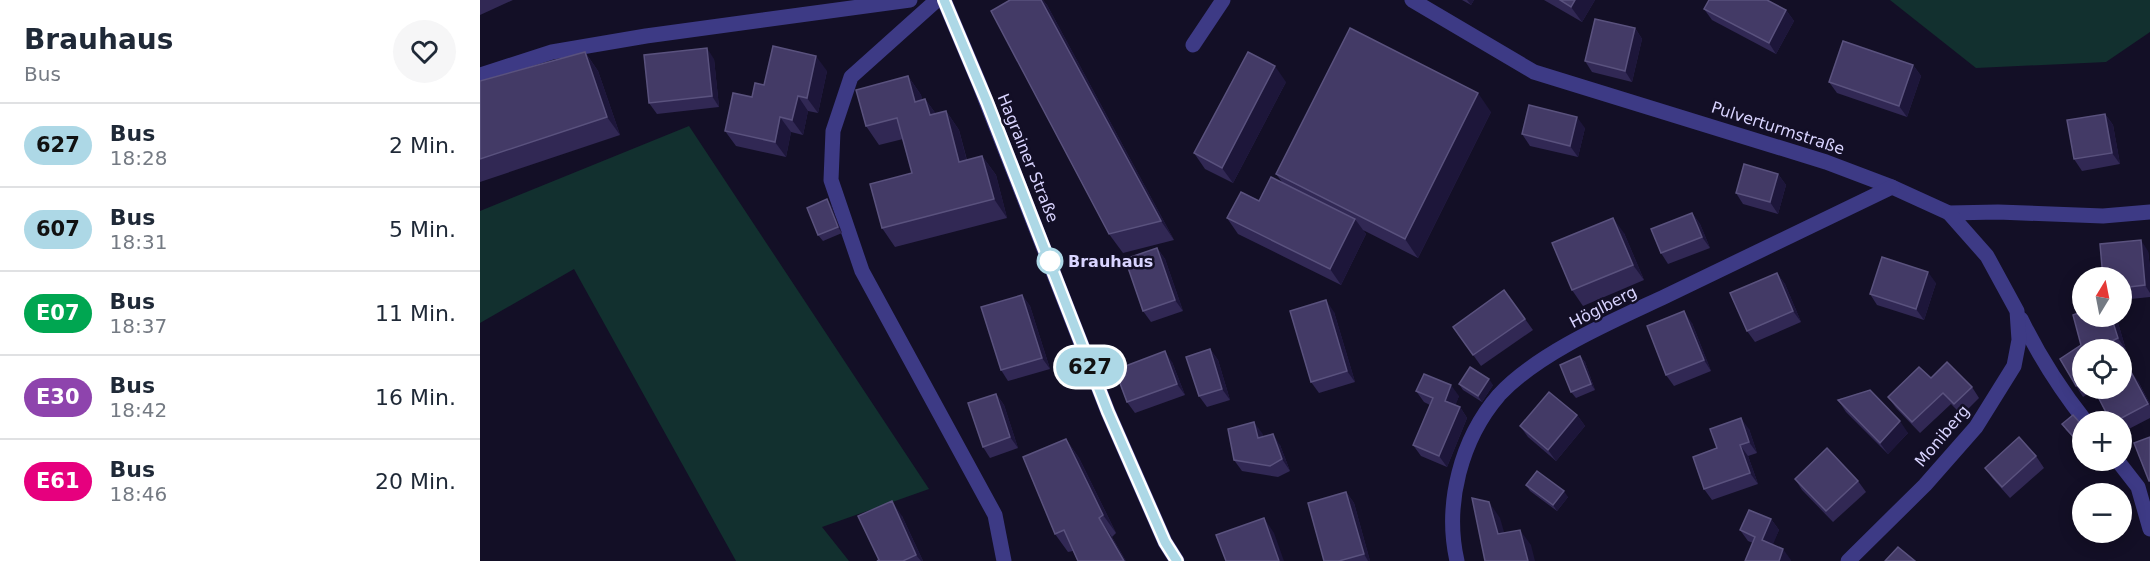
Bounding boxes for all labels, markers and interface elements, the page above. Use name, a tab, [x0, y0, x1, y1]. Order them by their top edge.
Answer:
button: heart	[393, 20, 456, 83]
text: Brauhaus	[24, 23, 173, 56]
text: Bus	[24, 62, 61, 86]
street label: Hagrainer Straße	[993, 91, 1063, 225]
street label: Pulverturmstraße	[1709, 97, 1847, 159]
text: Bus	[110, 121, 155, 146]
text: 627	[36, 133, 80, 157]
text: 2 Min.	[389, 133, 456, 158]
text: 18:28	[110, 146, 167, 170]
text: Bus	[110, 205, 155, 230]
text: 607	[36, 217, 80, 241]
text: 5 Min.	[389, 217, 456, 242]
text: 18:31	[110, 230, 167, 254]
marker: Brauhaus	[1037, 248, 1063, 274]
place label: Brauhaus	[1068, 252, 1153, 271]
north arrow	[2072, 267, 2132, 327]
map controls	[2072, 267, 2132, 543]
street label: Höglberg	[1566, 282, 1640, 332]
text: Bus	[110, 289, 155, 314]
text: E07	[36, 301, 80, 325]
text: 11 Min.	[375, 301, 456, 326]
text: 18:37	[110, 314, 167, 338]
button: locate	[2072, 339, 2132, 399]
line badge: 627	[1056, 348, 1124, 386]
text: 627	[1068, 355, 1112, 379]
text: Bus	[110, 373, 155, 398]
text: E30	[36, 385, 80, 409]
text: 16 Min.	[375, 385, 456, 410]
text: 18:42	[110, 398, 167, 422]
street label: Moniberg	[1911, 401, 1973, 471]
button: +	[2072, 411, 2132, 471]
text: Bus	[110, 457, 155, 482]
text: E61	[36, 469, 80, 493]
text: 20 Min.	[375, 469, 456, 494]
text: 18:46	[110, 482, 167, 506]
button: −	[2072, 483, 2132, 543]

